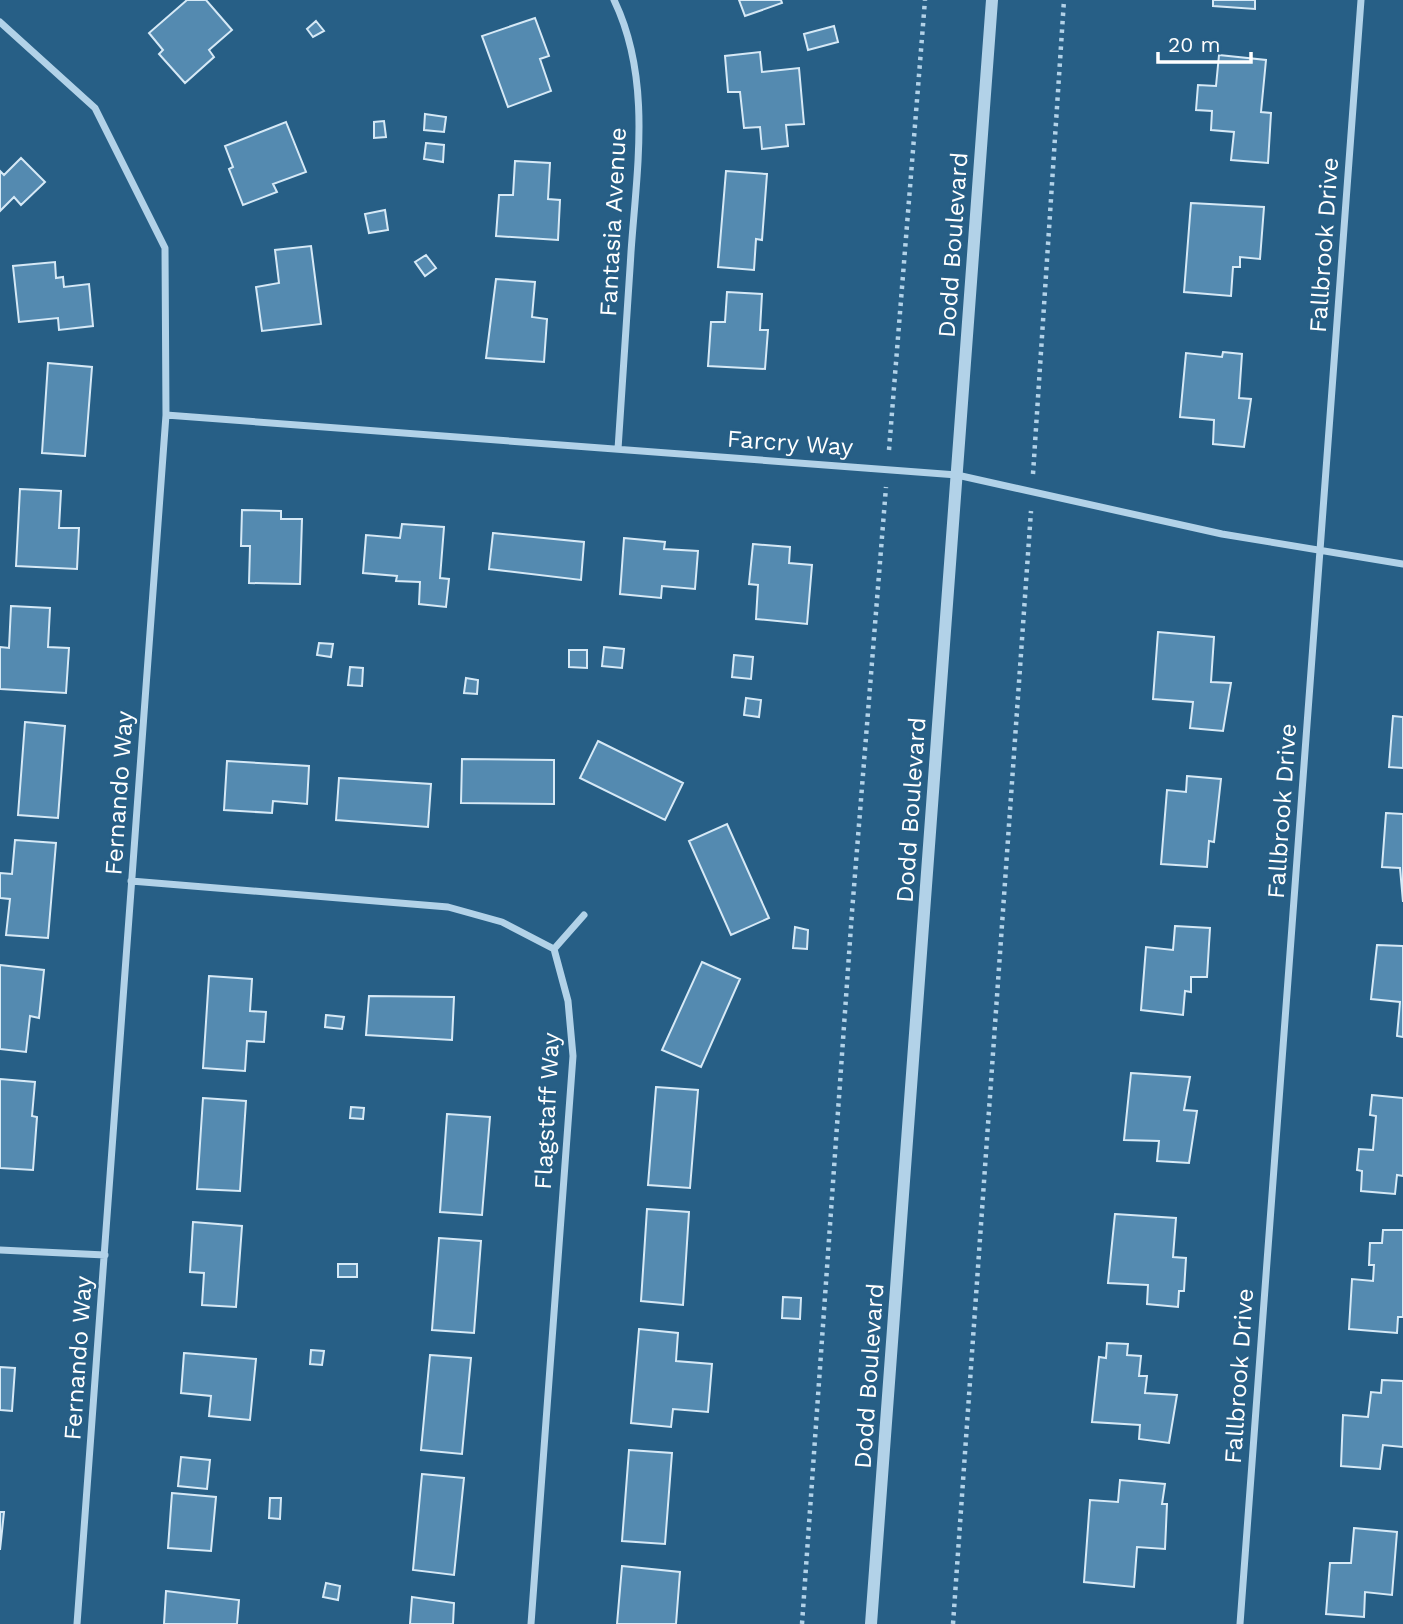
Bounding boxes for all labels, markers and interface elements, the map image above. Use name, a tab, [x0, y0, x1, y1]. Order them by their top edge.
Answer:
scale bar	[1158, 21, 1251, 65]
text: 20 m	[1168, 32, 1220, 57]
street label: Fantasia Avenue	[594, 127, 632, 317]
street label: Dodd Boulevard	[933, 151, 973, 339]
street label: Fallbrook Drive	[1304, 156, 1344, 334]
street label: Farcry Way	[726, 425, 855, 461]
street label: Fernando Way	[99, 709, 139, 876]
street label: Dodd Boulevard	[891, 716, 931, 904]
street label: Fallbrook Drive	[1262, 722, 1302, 900]
street label: Flagstaff Way	[529, 1031, 565, 1190]
street label: Fernando Way	[58, 1274, 98, 1441]
street label: Dodd Boulevard	[849, 1282, 889, 1470]
street label: Fallbrook Drive	[1219, 1287, 1259, 1465]

